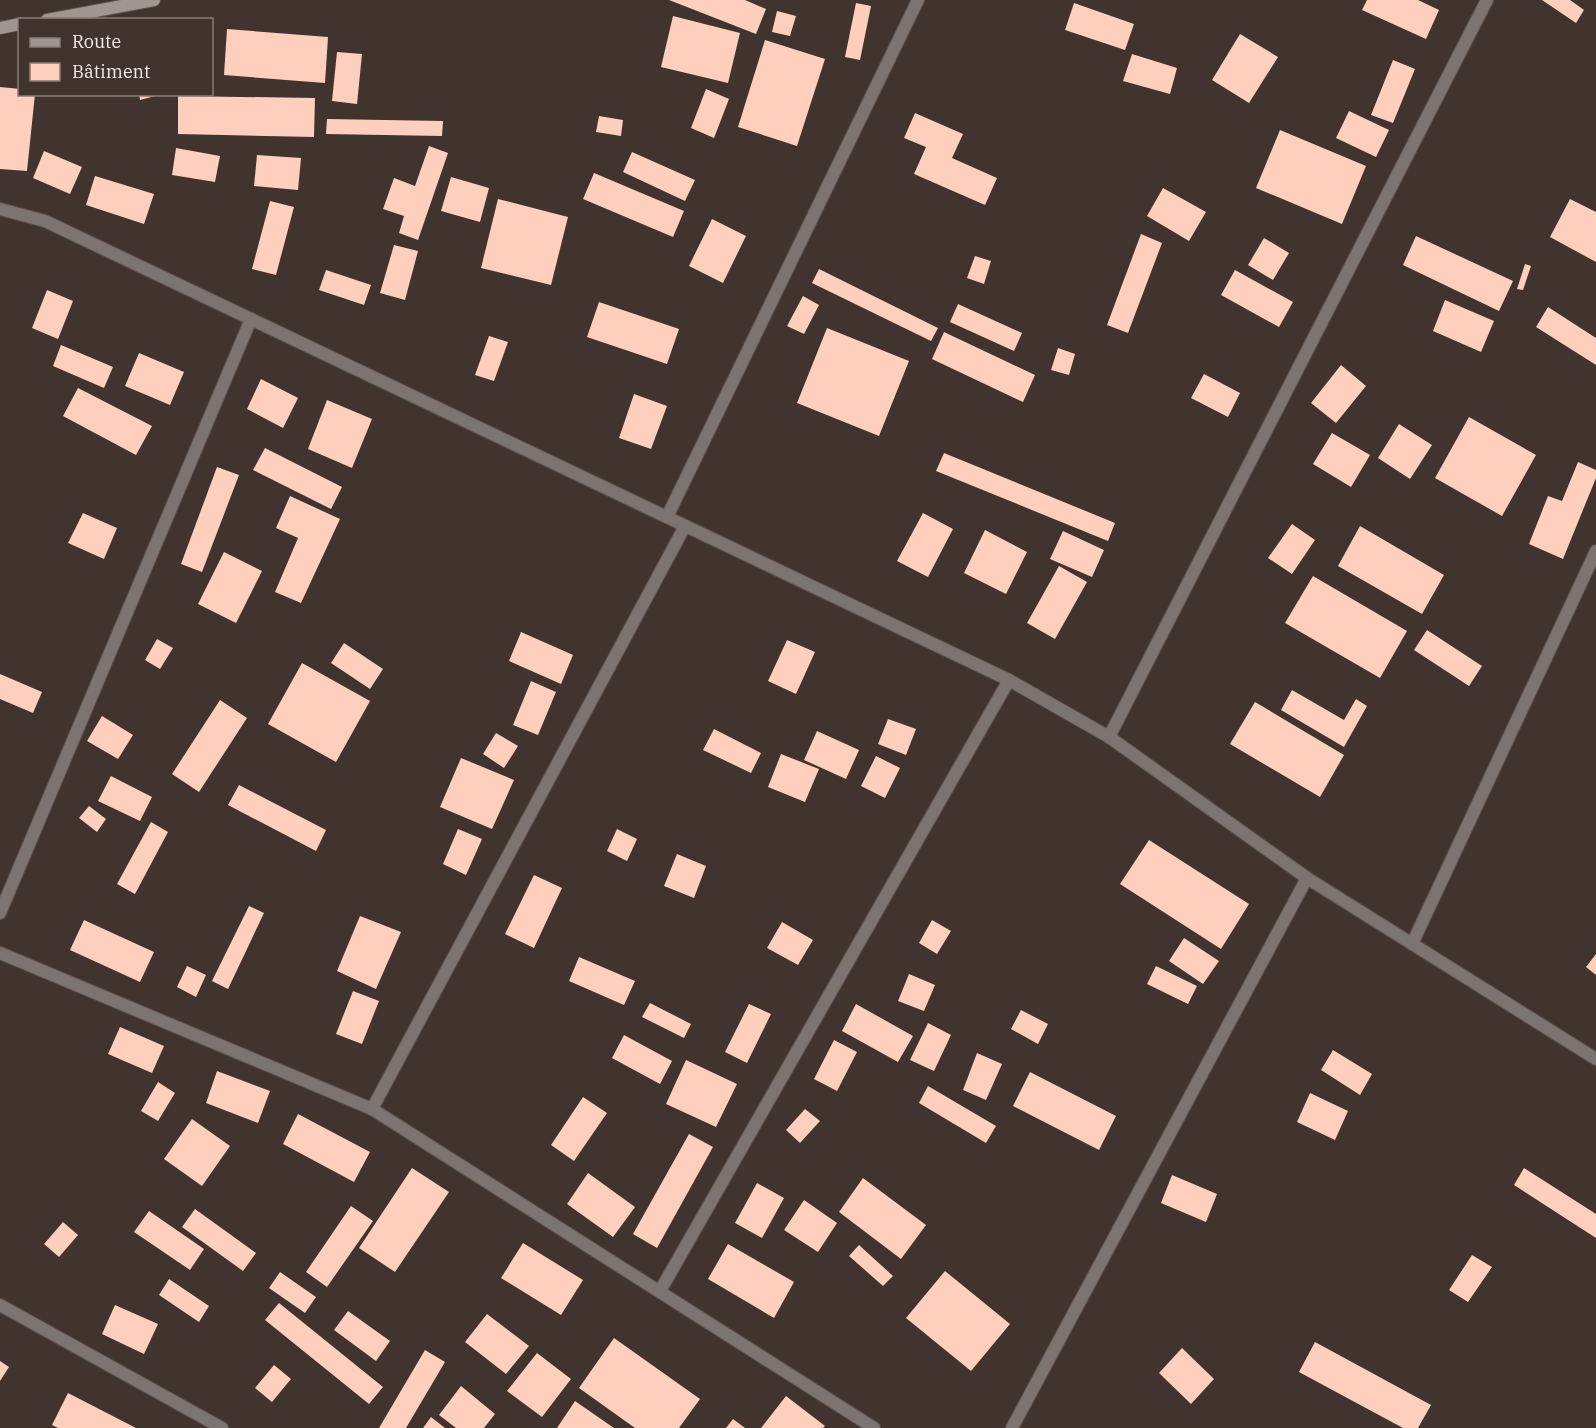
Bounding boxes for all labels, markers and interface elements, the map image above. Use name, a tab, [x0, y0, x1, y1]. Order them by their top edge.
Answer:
legend	[18, 18, 213, 96]
text: Route	[72, 30, 121, 53]
text: Bâtiment	[72, 60, 150, 83]

